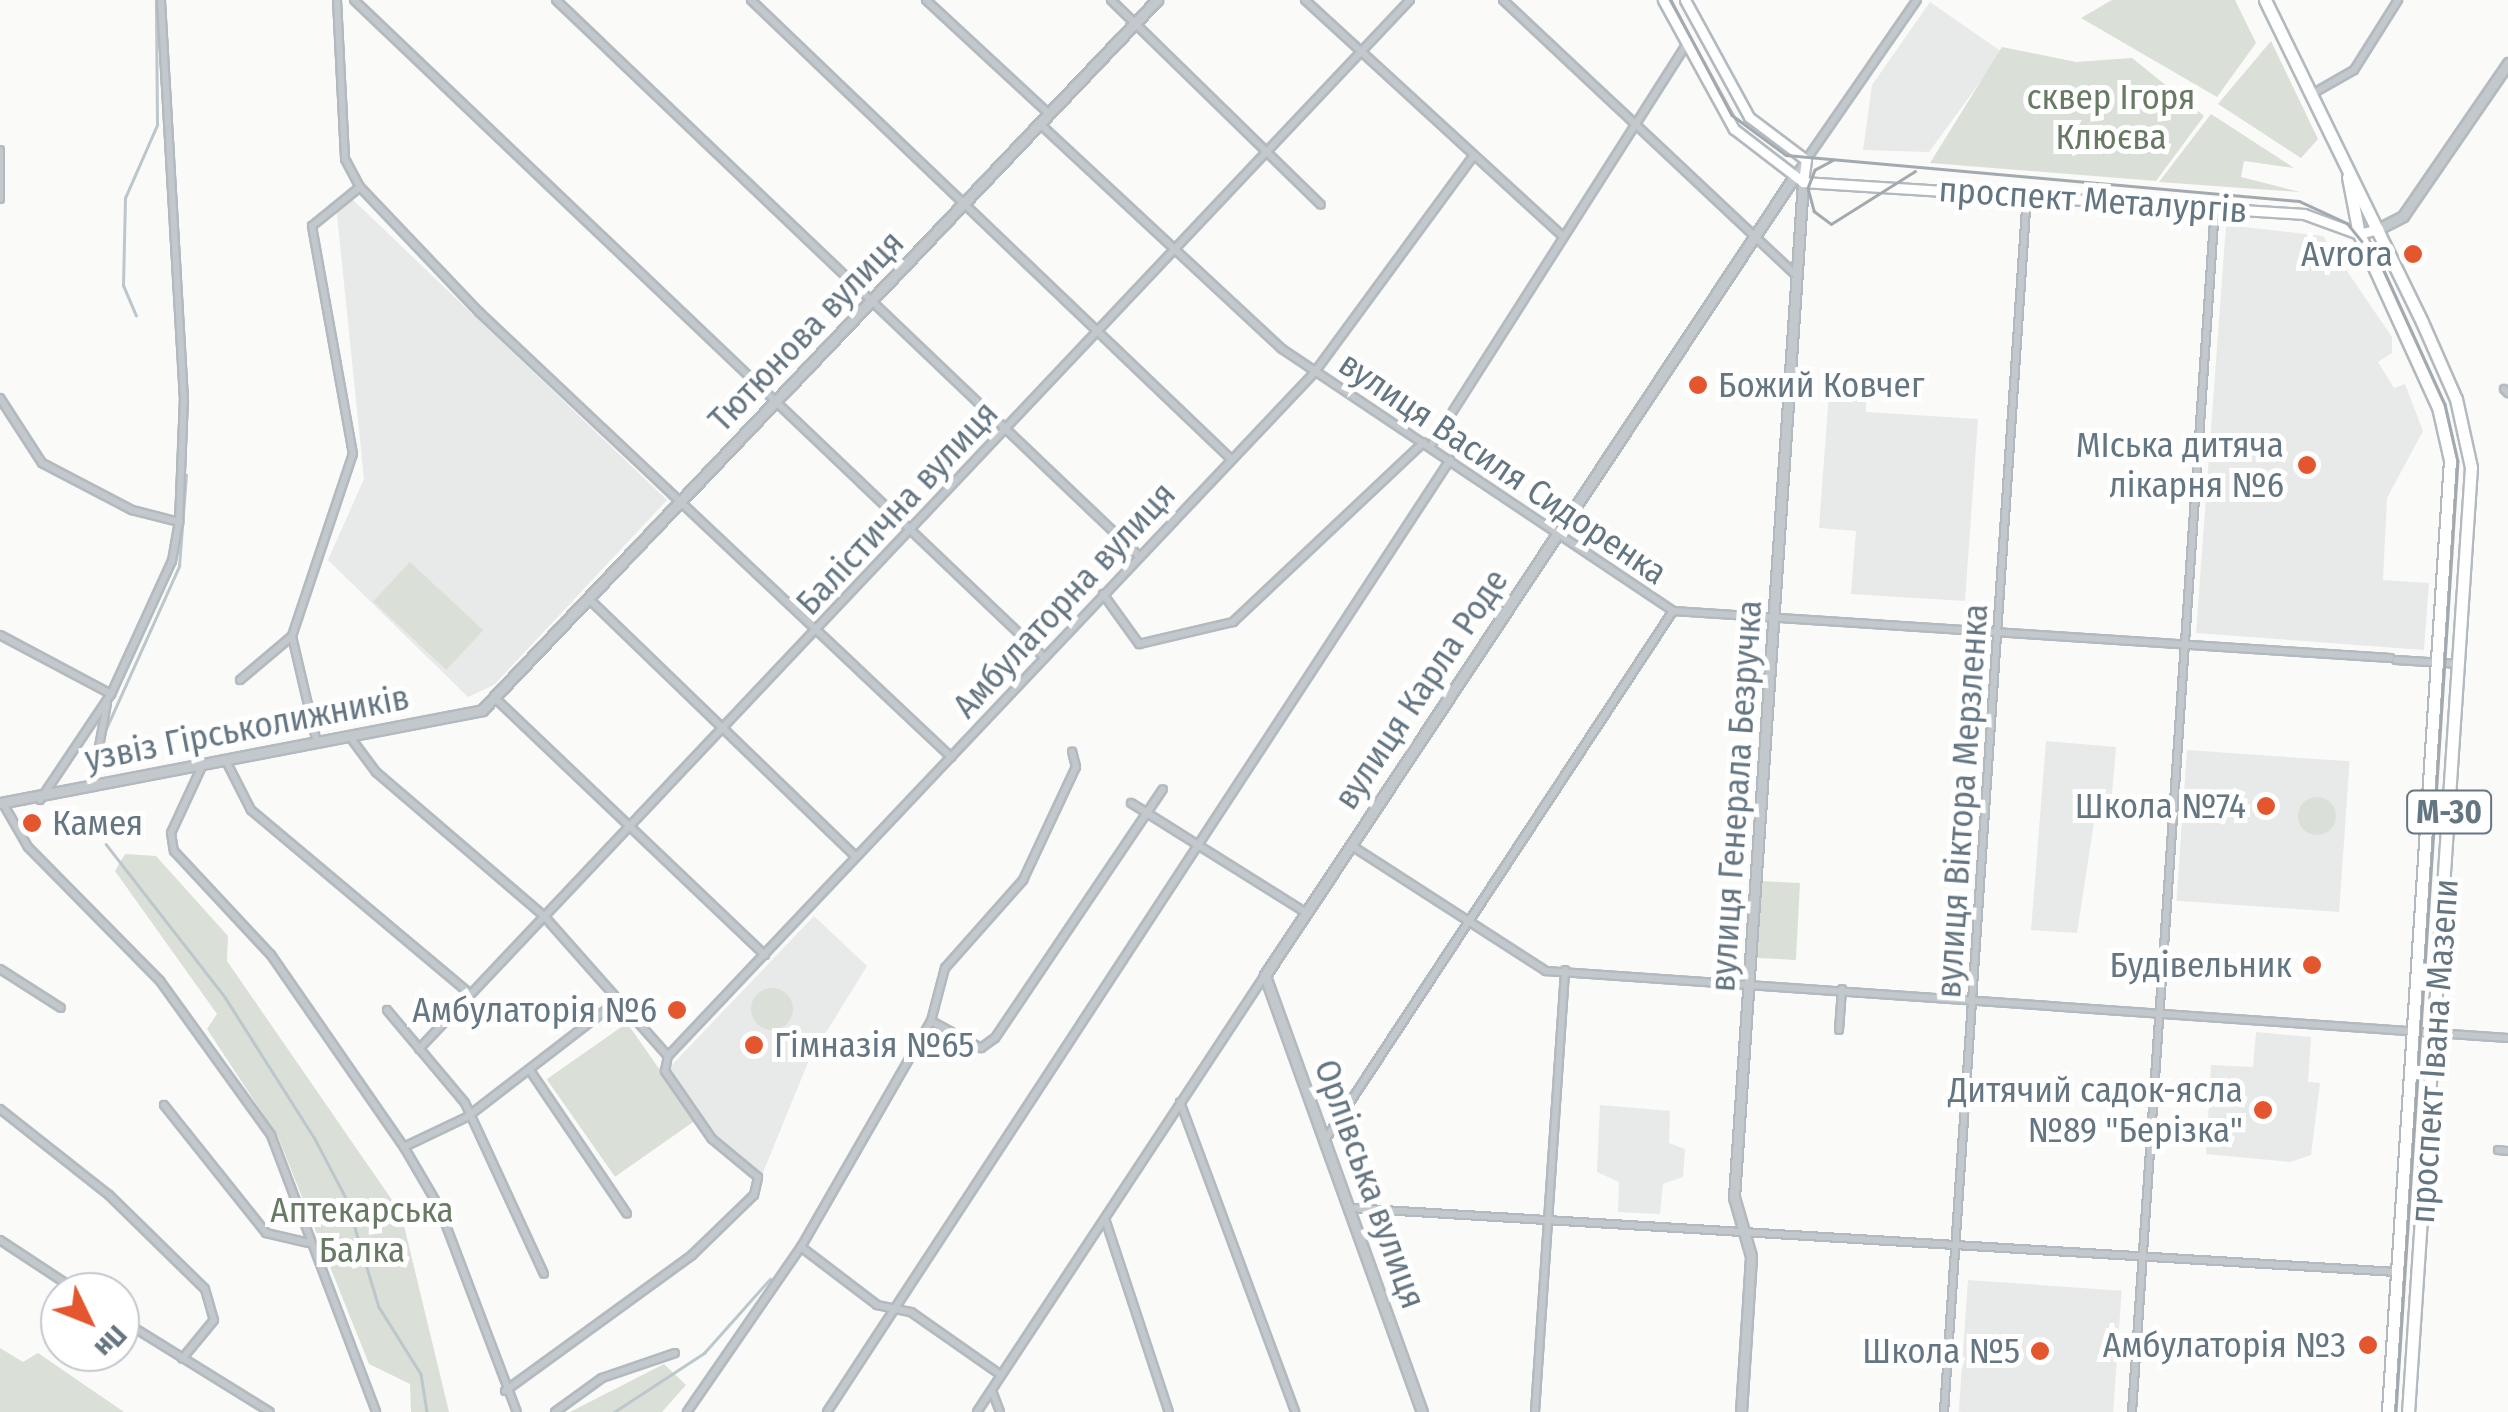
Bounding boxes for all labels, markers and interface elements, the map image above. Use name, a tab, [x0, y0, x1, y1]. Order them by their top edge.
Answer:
park label: сквер Ігоря Клюєва	[2027, 76, 2195, 158]
street label: проспект Металургів	[1937, 168, 2249, 232]
street label: Тютюнова вулиця	[700, 222, 912, 440]
place label: Avrora	[2301, 233, 2393, 275]
marker: Avrora	[2402, 243, 2424, 265]
street label: вулиця Василя Сидоренка	[1331, 343, 1675, 593]
place label: Божий Ковчег	[1718, 364, 1924, 406]
marker: Божий Ковчег	[1687, 374, 1709, 396]
street label: Балістична вулиця	[787, 393, 1007, 623]
place label: МІська дитяча лікарня №6	[2076, 424, 2284, 506]
marker: МІська дитяча лікарня №6	[2294, 452, 2320, 478]
street label: Амбулаторна вулиця	[944, 473, 1184, 727]
street label: вулиця Карла Роде	[1325, 561, 1517, 817]
street label: вулиця Генерала Безручка	[1701, 599, 1771, 993]
street label: вулиця Віктора Мерзленка	[1927, 602, 1997, 1000]
street label: узвіз Гірськолижників	[81, 676, 413, 780]
place label: Школа №74	[2075, 785, 2246, 827]
road number: М-30	[2404, 785, 2494, 839]
marker: Школа №74	[2255, 795, 2277, 817]
place label: Камея	[52, 802, 143, 844]
marker: Камея	[21, 812, 43, 834]
street label: проспект Івана Мазепи	[2401, 877, 2467, 1225]
place label: Будівельник	[2110, 944, 2292, 986]
marker: Будівельник	[2301, 954, 2323, 976]
place label: Амбулаторія №6	[412, 989, 657, 1031]
marker: Амбулаторія №6	[666, 999, 688, 1021]
place label: Гімназія №65	[774, 1024, 974, 1066]
marker: Гімназія №65	[743, 1034, 765, 1056]
street label: Орлівська вулиця	[1305, 1054, 1435, 1314]
place label: Дитячий садок-ясла №89 "Берізка"	[1948, 1069, 2243, 1151]
marker: Дитячий садок-ясла №89 "Берізка"	[2252, 1099, 2274, 1121]
park label: Аптекарська Балка	[270, 1189, 454, 1271]
north arrow	[40, 1272, 140, 1372]
text: Пн	[88, 1319, 134, 1364]
place label: Амбулаторія №3	[2103, 1324, 2346, 1366]
place label: Школа №5	[1862, 1330, 2020, 1372]
marker: Амбулаторія №3	[2355, 1332, 2381, 1358]
marker: Школа №5	[2029, 1340, 2051, 1362]

